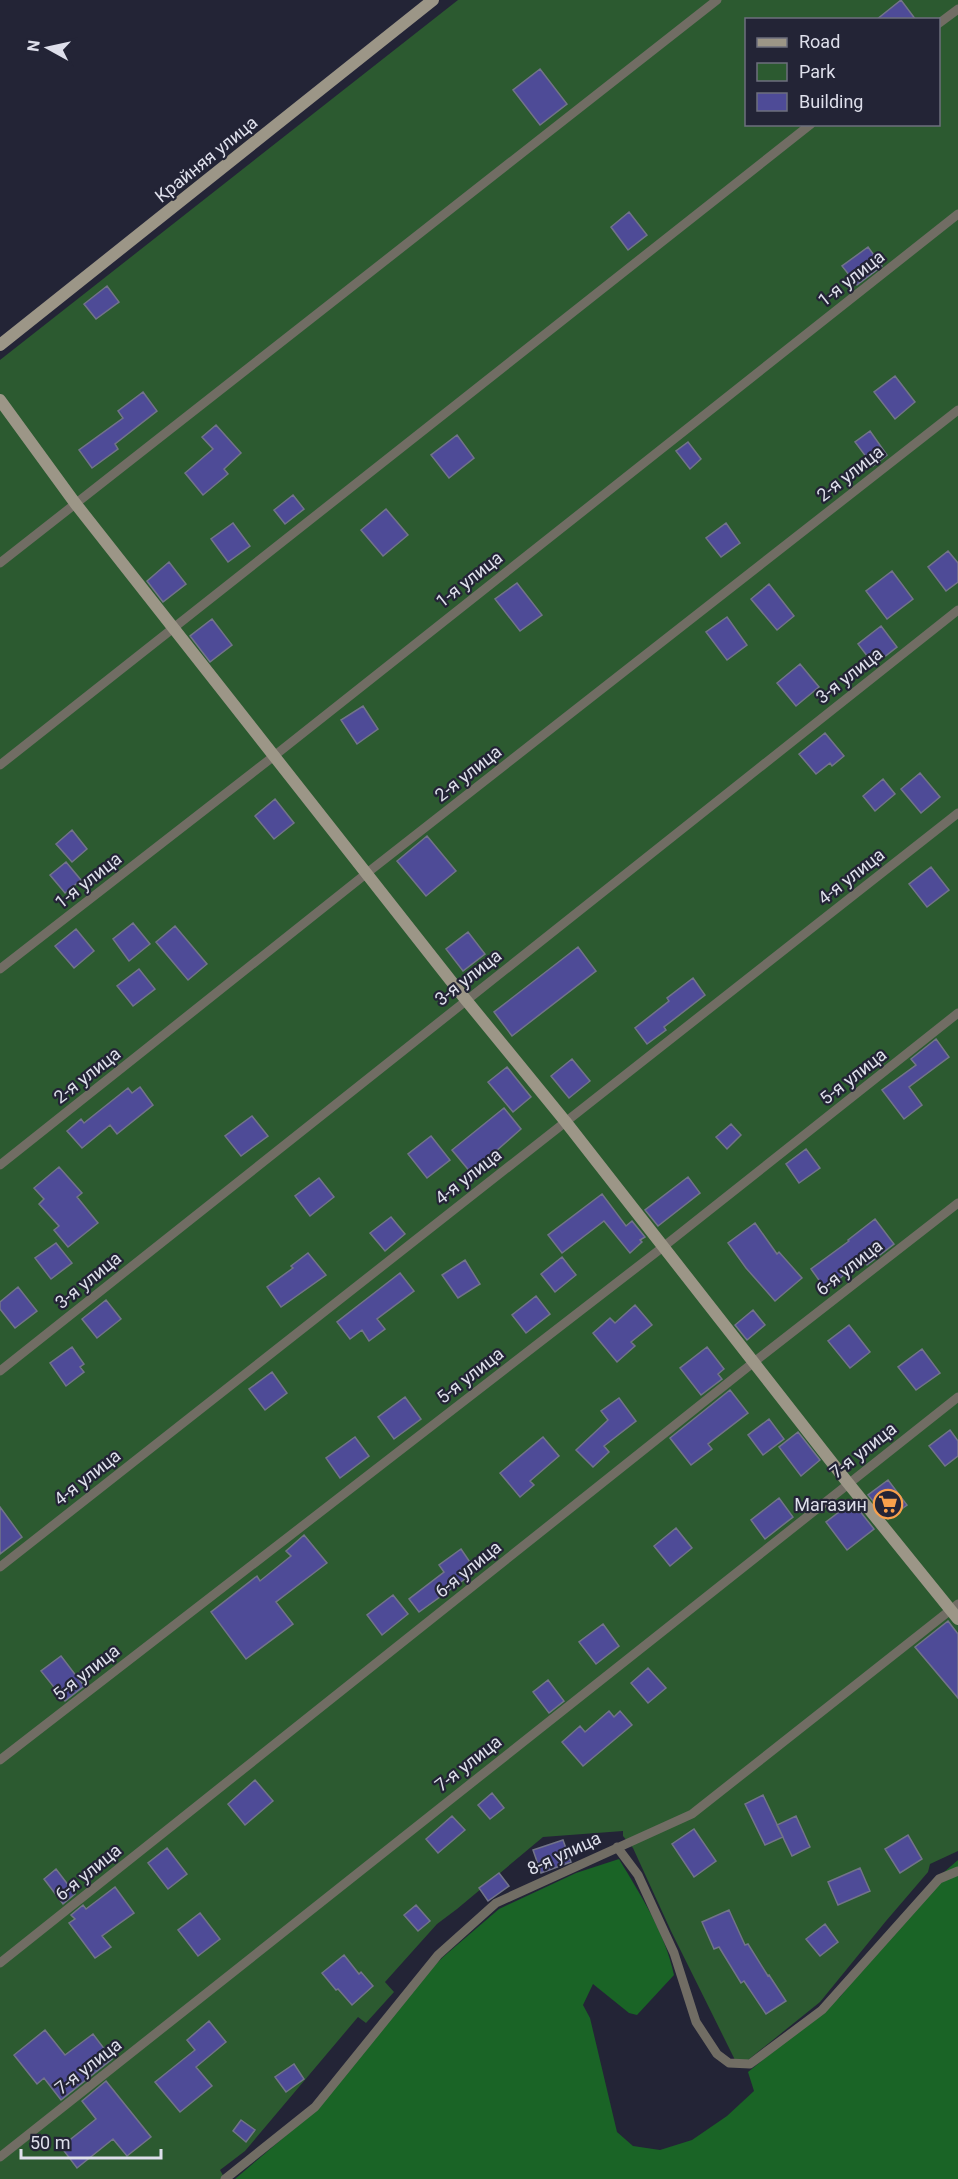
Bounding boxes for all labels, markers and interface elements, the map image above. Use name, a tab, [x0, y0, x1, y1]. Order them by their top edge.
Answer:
north arrow	[18, 18, 78, 78]
legend	[745, 18, 940, 126]
text: Road	[799, 31, 840, 52]
text: N	[23, 39, 44, 53]
text: Park	[799, 61, 836, 82]
text: Building	[799, 91, 863, 112]
street label: Крайняя улица	[151, 111, 261, 207]
street label: 1-я улица	[813, 245, 889, 311]
street label: 2-я улица	[812, 440, 888, 506]
street label: 1-я улица	[431, 546, 507, 612]
street label: 3-я улица	[811, 642, 887, 708]
street label: 2-я улица	[430, 740, 506, 806]
street label: 4-я улица	[813, 843, 889, 909]
street label: 1-я улица	[50, 847, 126, 913]
street label: 3-я улица	[430, 944, 506, 1010]
street label: 2-я улица	[49, 1042, 125, 1108]
street label: 5-я улица	[815, 1043, 891, 1109]
street label: 4-я улица	[430, 1143, 506, 1209]
street label: 6-я улица	[811, 1234, 887, 1300]
street label: 3-я улица	[51, 1247, 125, 1313]
street label: 5-я улица	[432, 1342, 508, 1408]
street label: 7-я улица	[825, 1417, 901, 1483]
street label: 4-я улица	[49, 1444, 125, 1510]
supermarket icon: Магазин	[872, 1488, 904, 1520]
place label: Магазин	[794, 1494, 867, 1515]
street label: 6-я улица	[431, 1536, 505, 1602]
street label: 5-я улица	[48, 1639, 124, 1705]
street label: 7-я улица	[430, 1730, 506, 1796]
street label: 8-я улица	[524, 1827, 604, 1879]
street label: 6-я улица	[51, 1839, 125, 1905]
street label: 7-я улица	[50, 2033, 126, 2099]
scale bar	[21, 2122, 160, 2160]
text: 50 m	[30, 2132, 70, 2153]

